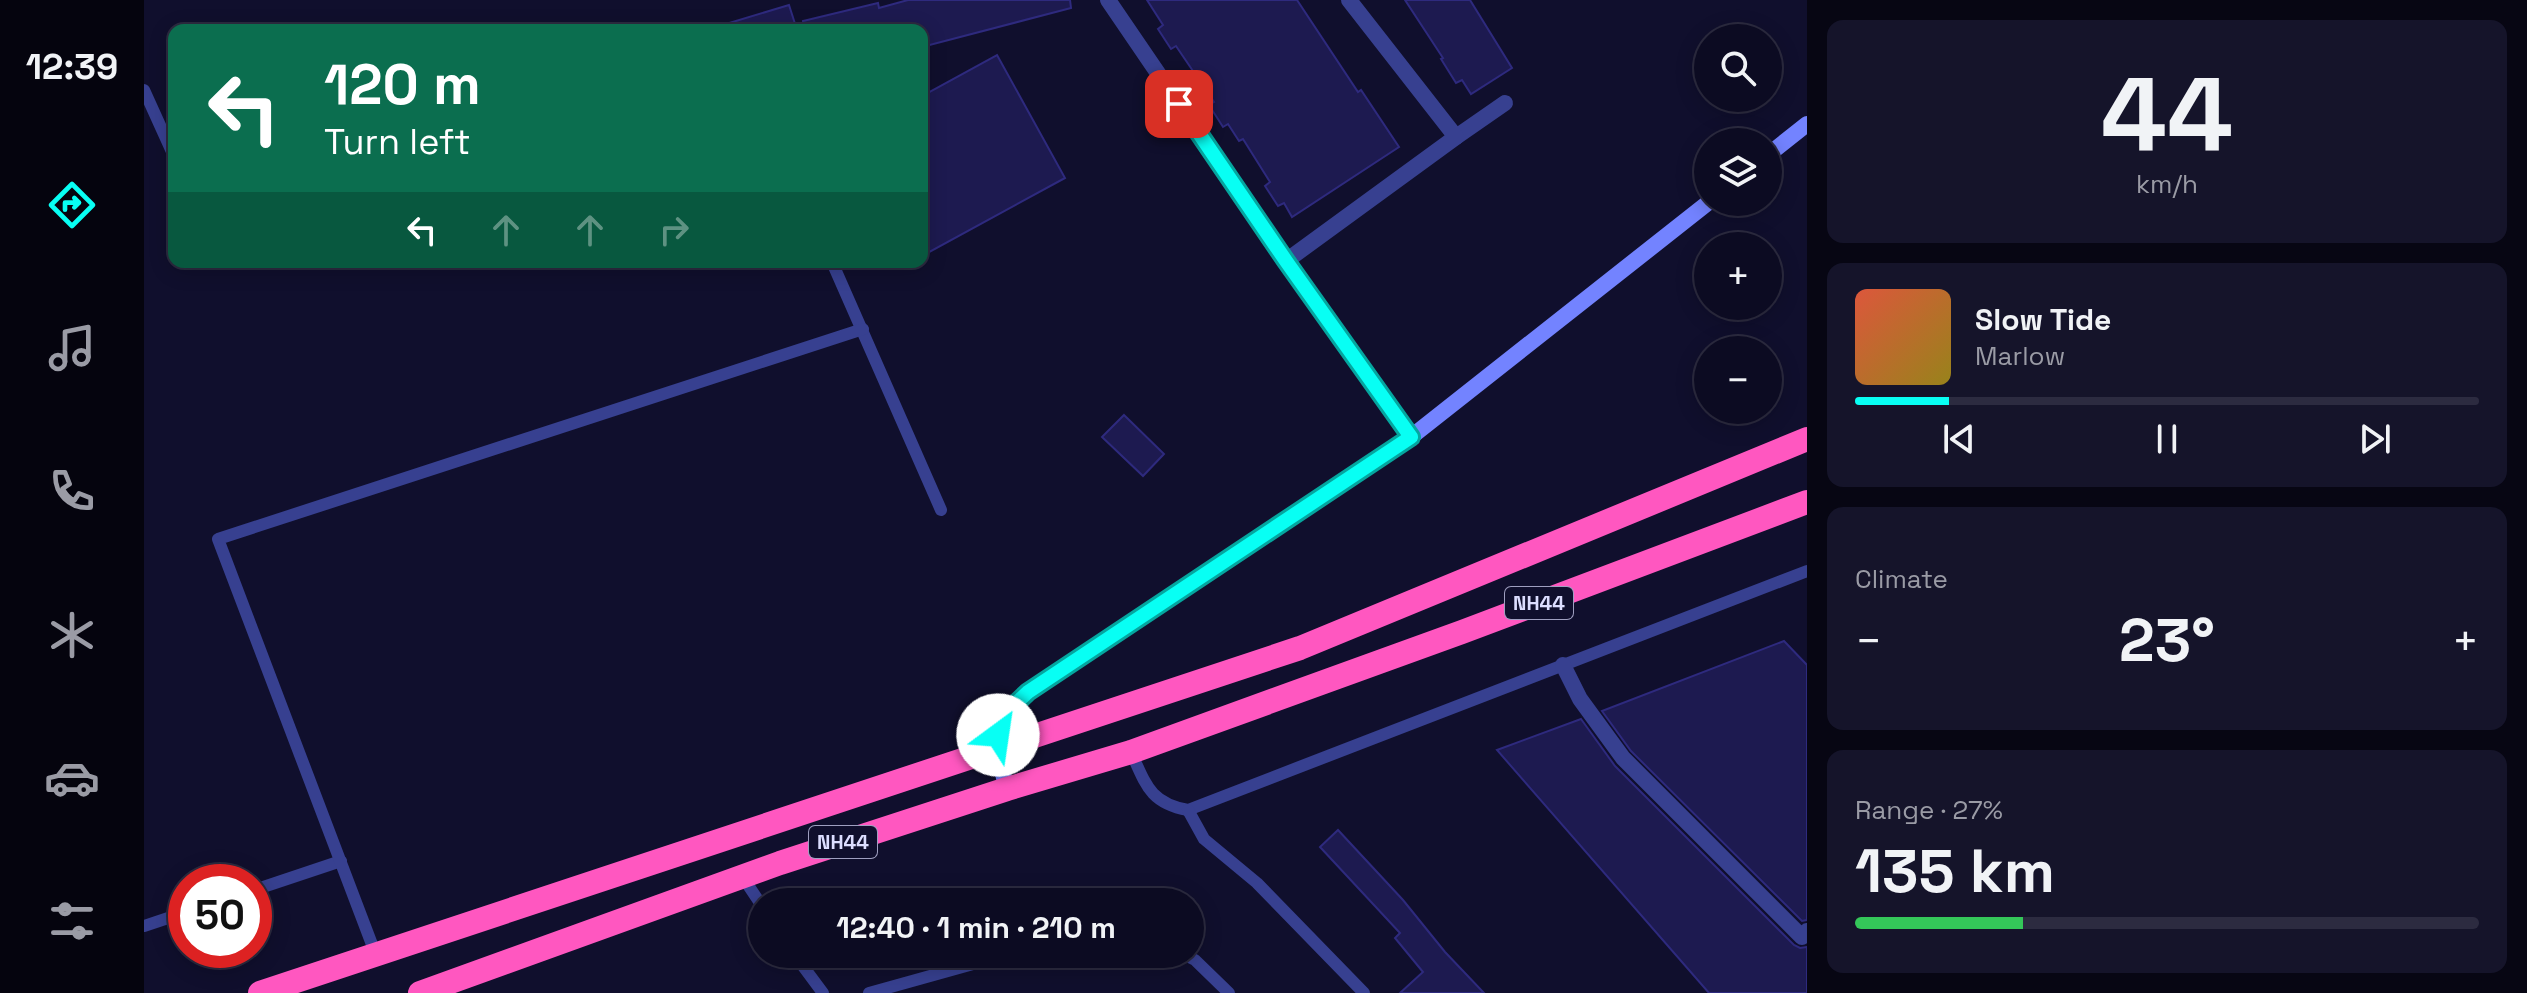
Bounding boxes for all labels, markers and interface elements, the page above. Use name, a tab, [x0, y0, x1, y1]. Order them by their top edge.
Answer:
map controls	[1694, 24, 1782, 424]
button: search	[1694, 24, 1782, 112]
text: 12:39	[26, 44, 118, 90]
text: 120 m	[324, 49, 481, 120]
text: 44	[2101, 49, 2233, 181]
icon: left	[192, 56, 296, 160]
pin	[1145, 70, 1213, 138]
icon: arrive	[1157, 82, 1201, 126]
text: Turn left	[324, 119, 471, 165]
button: layers	[1694, 128, 1782, 216]
text: km/h	[2136, 167, 2198, 201]
icon: directions	[44, 177, 100, 233]
icon: left	[400, 208, 444, 252]
icon: ahead	[484, 208, 528, 252]
icon: ahead	[568, 208, 612, 252]
icon: right	[652, 208, 696, 252]
button: +	[1694, 232, 1782, 320]
text: Slow Tide	[1975, 300, 2111, 339]
icon: music	[44, 320, 100, 376]
button: −	[1694, 336, 1782, 424]
text: Marlow	[1975, 339, 2065, 373]
icon: previous	[1937, 417, 1981, 461]
icon: pause	[2145, 417, 2189, 461]
icon: next	[2353, 417, 2397, 461]
icon: phone	[44, 463, 100, 519]
text: Climate	[1855, 562, 1948, 596]
road number: NH44	[1505, 587, 1573, 619]
text: 23°	[2119, 602, 2215, 679]
icon: climate	[44, 607, 100, 663]
text: −	[1855, 613, 1882, 669]
text: +	[2452, 613, 2479, 669]
position arrow	[956, 693, 1040, 777]
icon: car	[44, 750, 100, 806]
text: Range · 27%	[1855, 793, 2003, 827]
road number: NH44	[809, 826, 877, 858]
text: 135 km	[1855, 833, 2055, 910]
speed limit sign: 50	[168, 864, 272, 968]
icon: filters	[44, 893, 100, 949]
text: 12:40 · 1 min · 210 m	[836, 908, 1116, 947]

